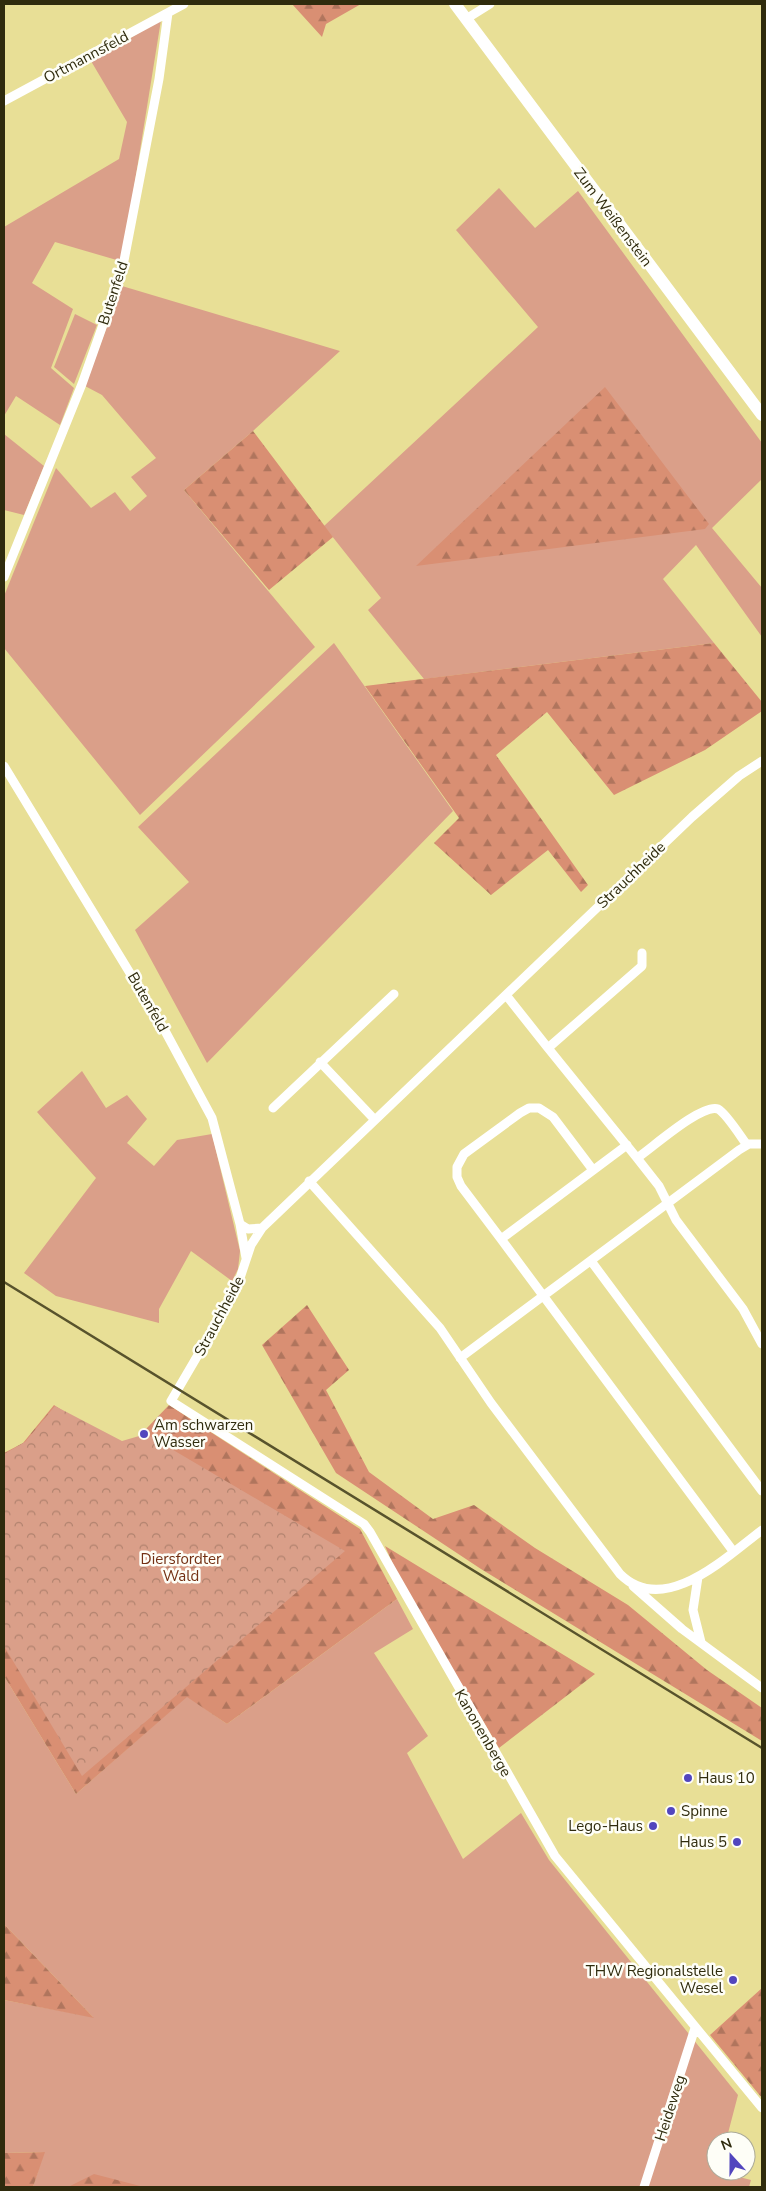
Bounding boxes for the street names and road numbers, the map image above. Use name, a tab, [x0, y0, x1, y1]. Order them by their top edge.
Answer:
street label: Ortmannsfeld	[40, 26, 132, 88]
street label: Zum Weißenstein	[569, 163, 657, 271]
street label: Butenfeld	[93, 258, 133, 328]
street label: Strauchheide	[592, 837, 670, 913]
street label: Butenfeld	[123, 968, 173, 1036]
street label: Strauchheide	[189, 1272, 249, 1360]
street label: Kanonenberge	[450, 1686, 516, 1780]
street label: Heideweg	[650, 2072, 690, 2144]

